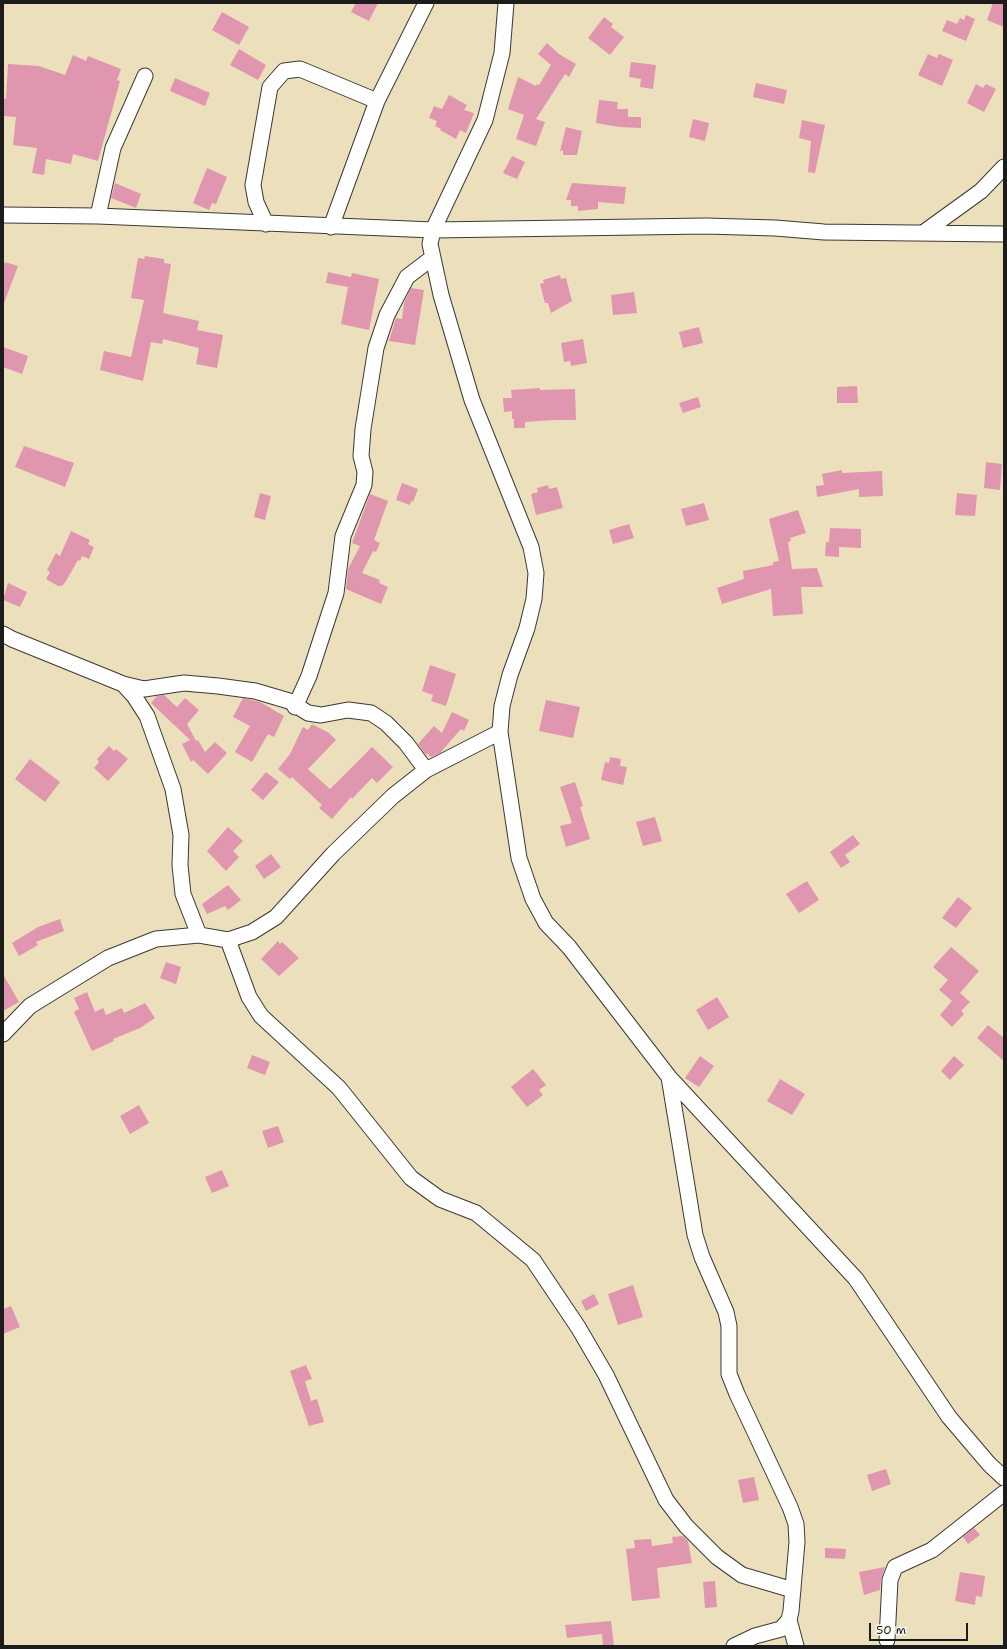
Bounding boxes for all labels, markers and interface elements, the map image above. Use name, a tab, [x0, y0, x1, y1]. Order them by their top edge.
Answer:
scale bar	[871, 1615, 970, 1641]
text: 50 m	[876, 1622, 906, 1638]

